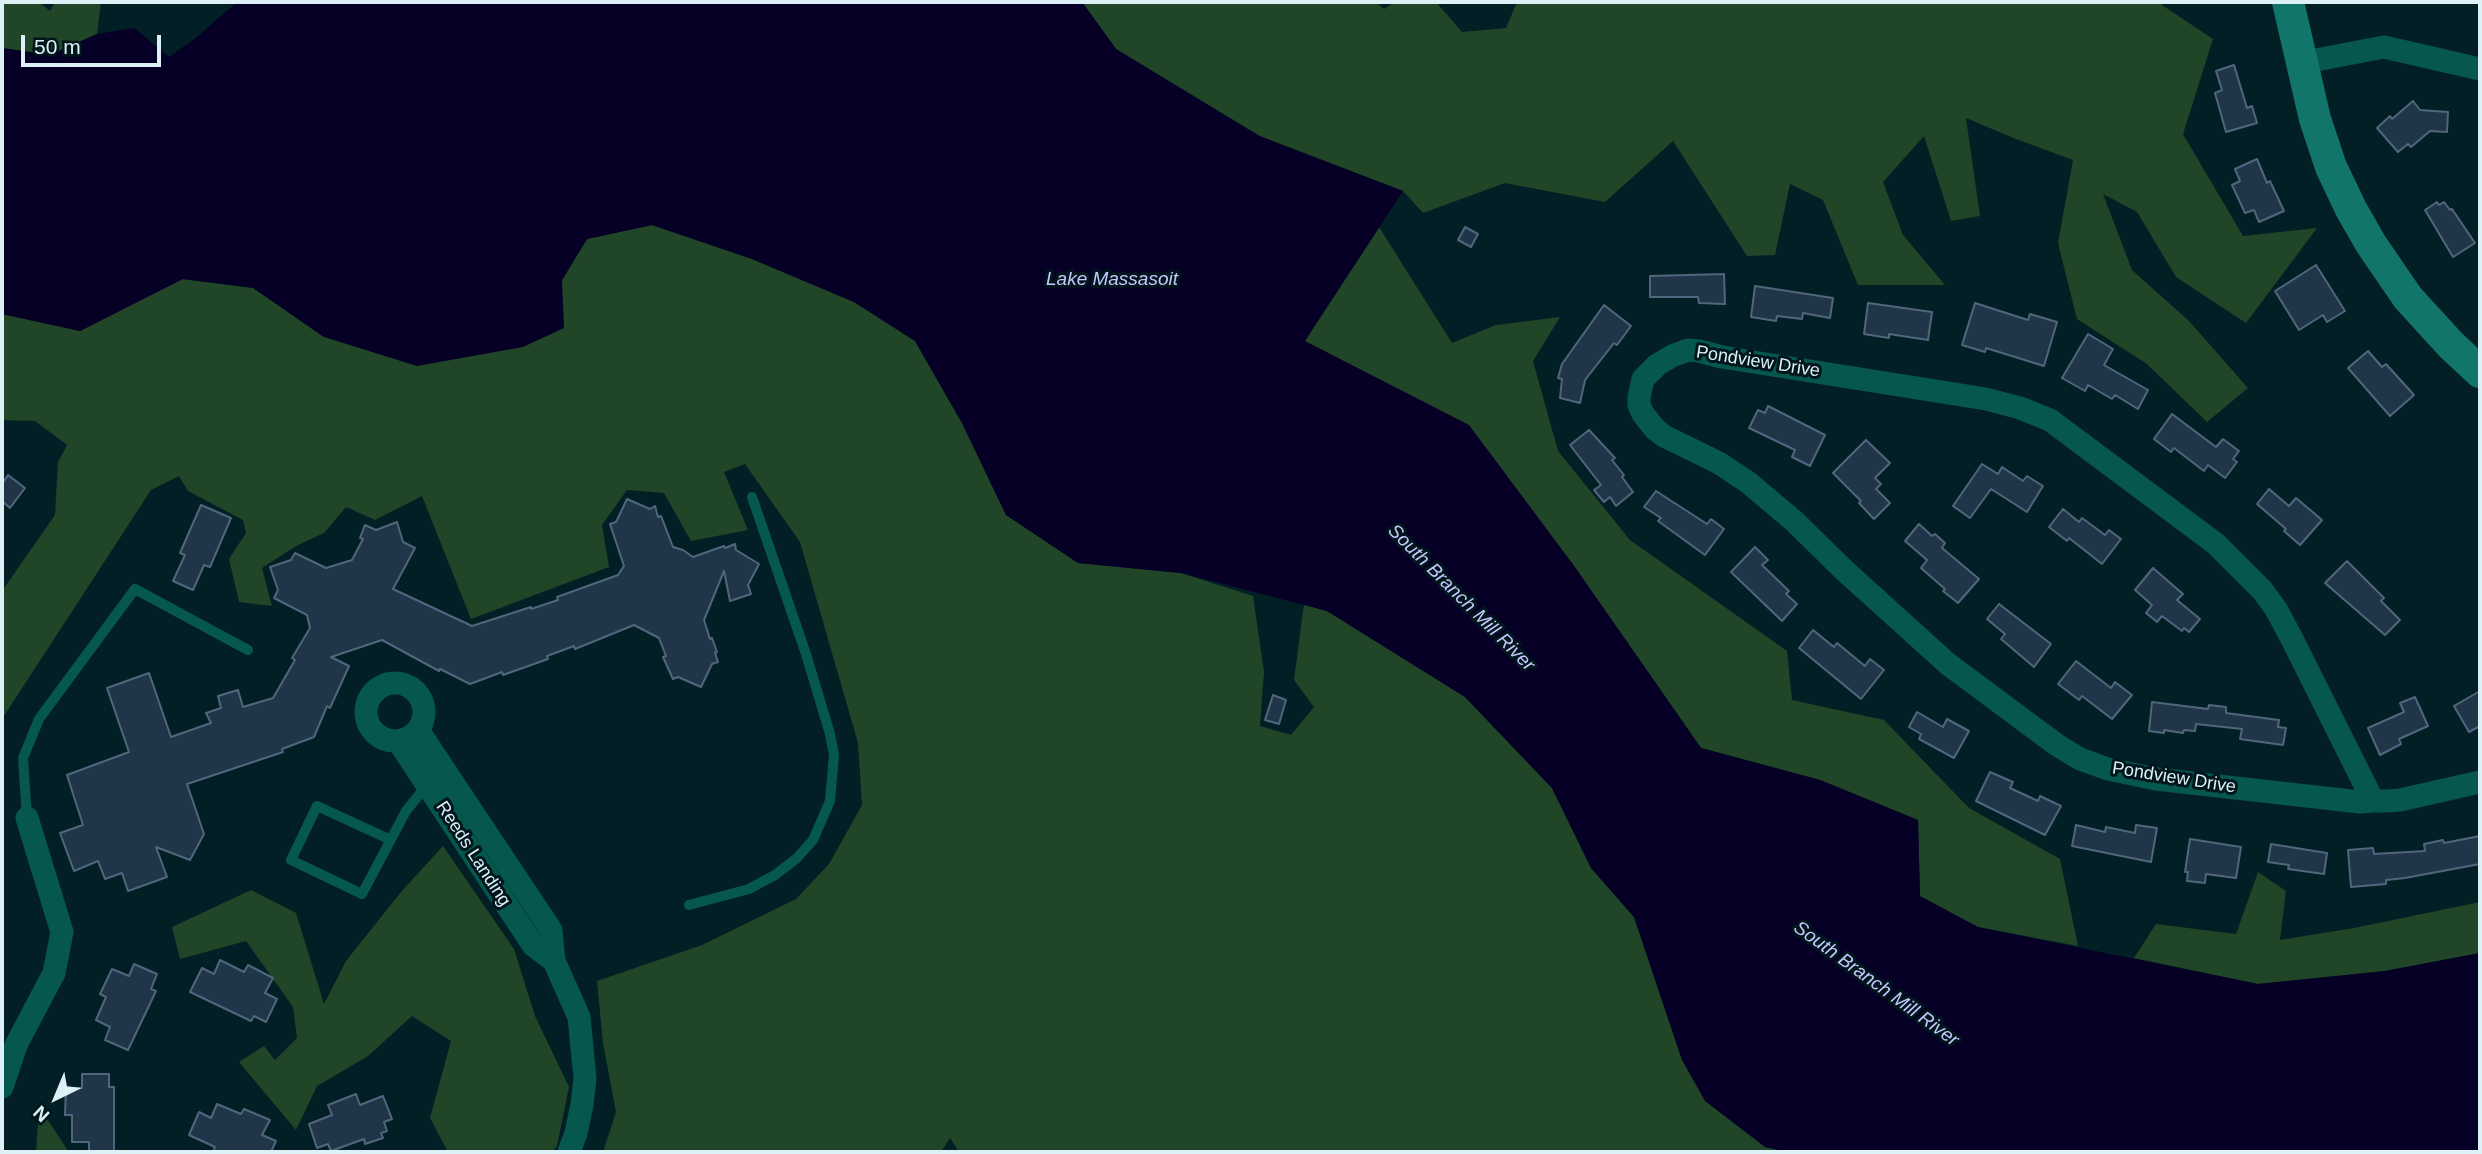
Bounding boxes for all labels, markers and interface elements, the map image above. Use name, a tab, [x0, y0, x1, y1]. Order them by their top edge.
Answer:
scale bar	[24, 21, 164, 65]
text: 50 m	[34, 35, 81, 58]
water label: Lake Massasoit	[1046, 269, 1178, 291]
street label: Pondview Drive	[1695, 342, 1821, 382]
water label: South Branch Mill River	[1383, 520, 1539, 676]
street label: Pondview Drive	[2111, 758, 2237, 798]
street label: Reeds Landing	[431, 797, 515, 911]
water label: South Branch Mill River	[1789, 916, 1963, 1052]
north arrow	[21, 1063, 91, 1133]
text: N	[29, 1101, 54, 1126]

